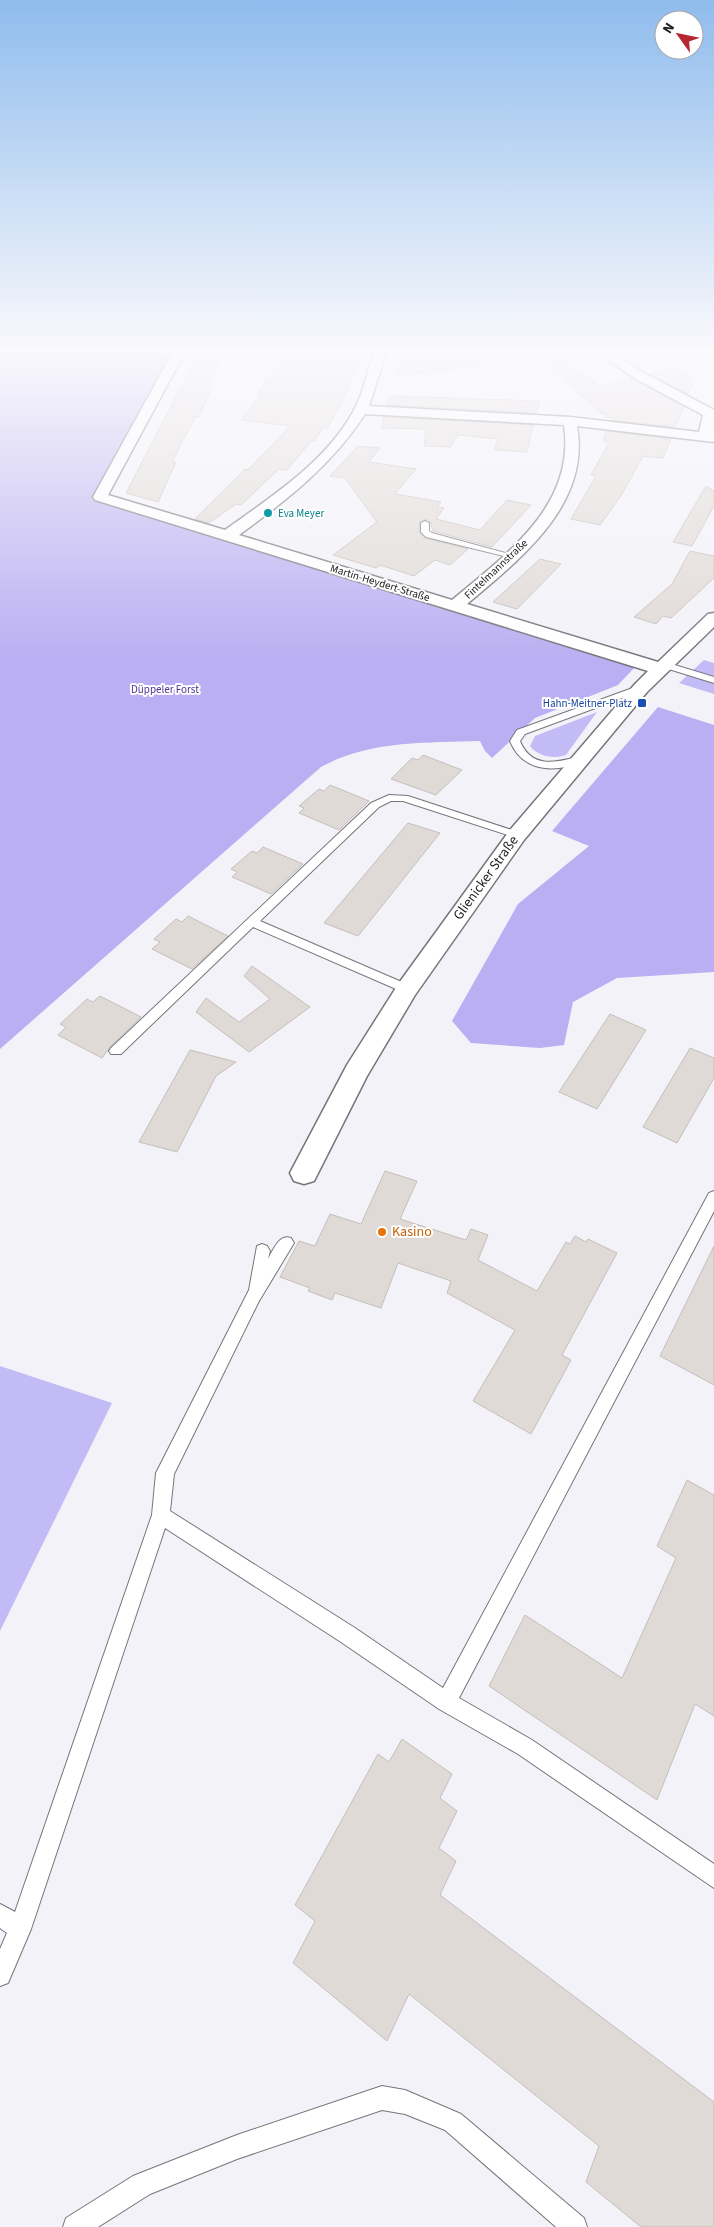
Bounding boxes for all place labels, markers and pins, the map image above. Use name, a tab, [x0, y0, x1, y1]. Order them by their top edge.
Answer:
place label: Eva Meyer	[278, 506, 324, 521]
marker: Eva Meyer	[262, 507, 274, 519]
place label: Hahn-Meitner-Platz	[543, 696, 632, 711]
marker: Hahn-Meitner-Platz	[636, 697, 648, 709]
place label: Kasino	[392, 1222, 432, 1242]
marker: Kasino	[376, 1226, 388, 1238]

